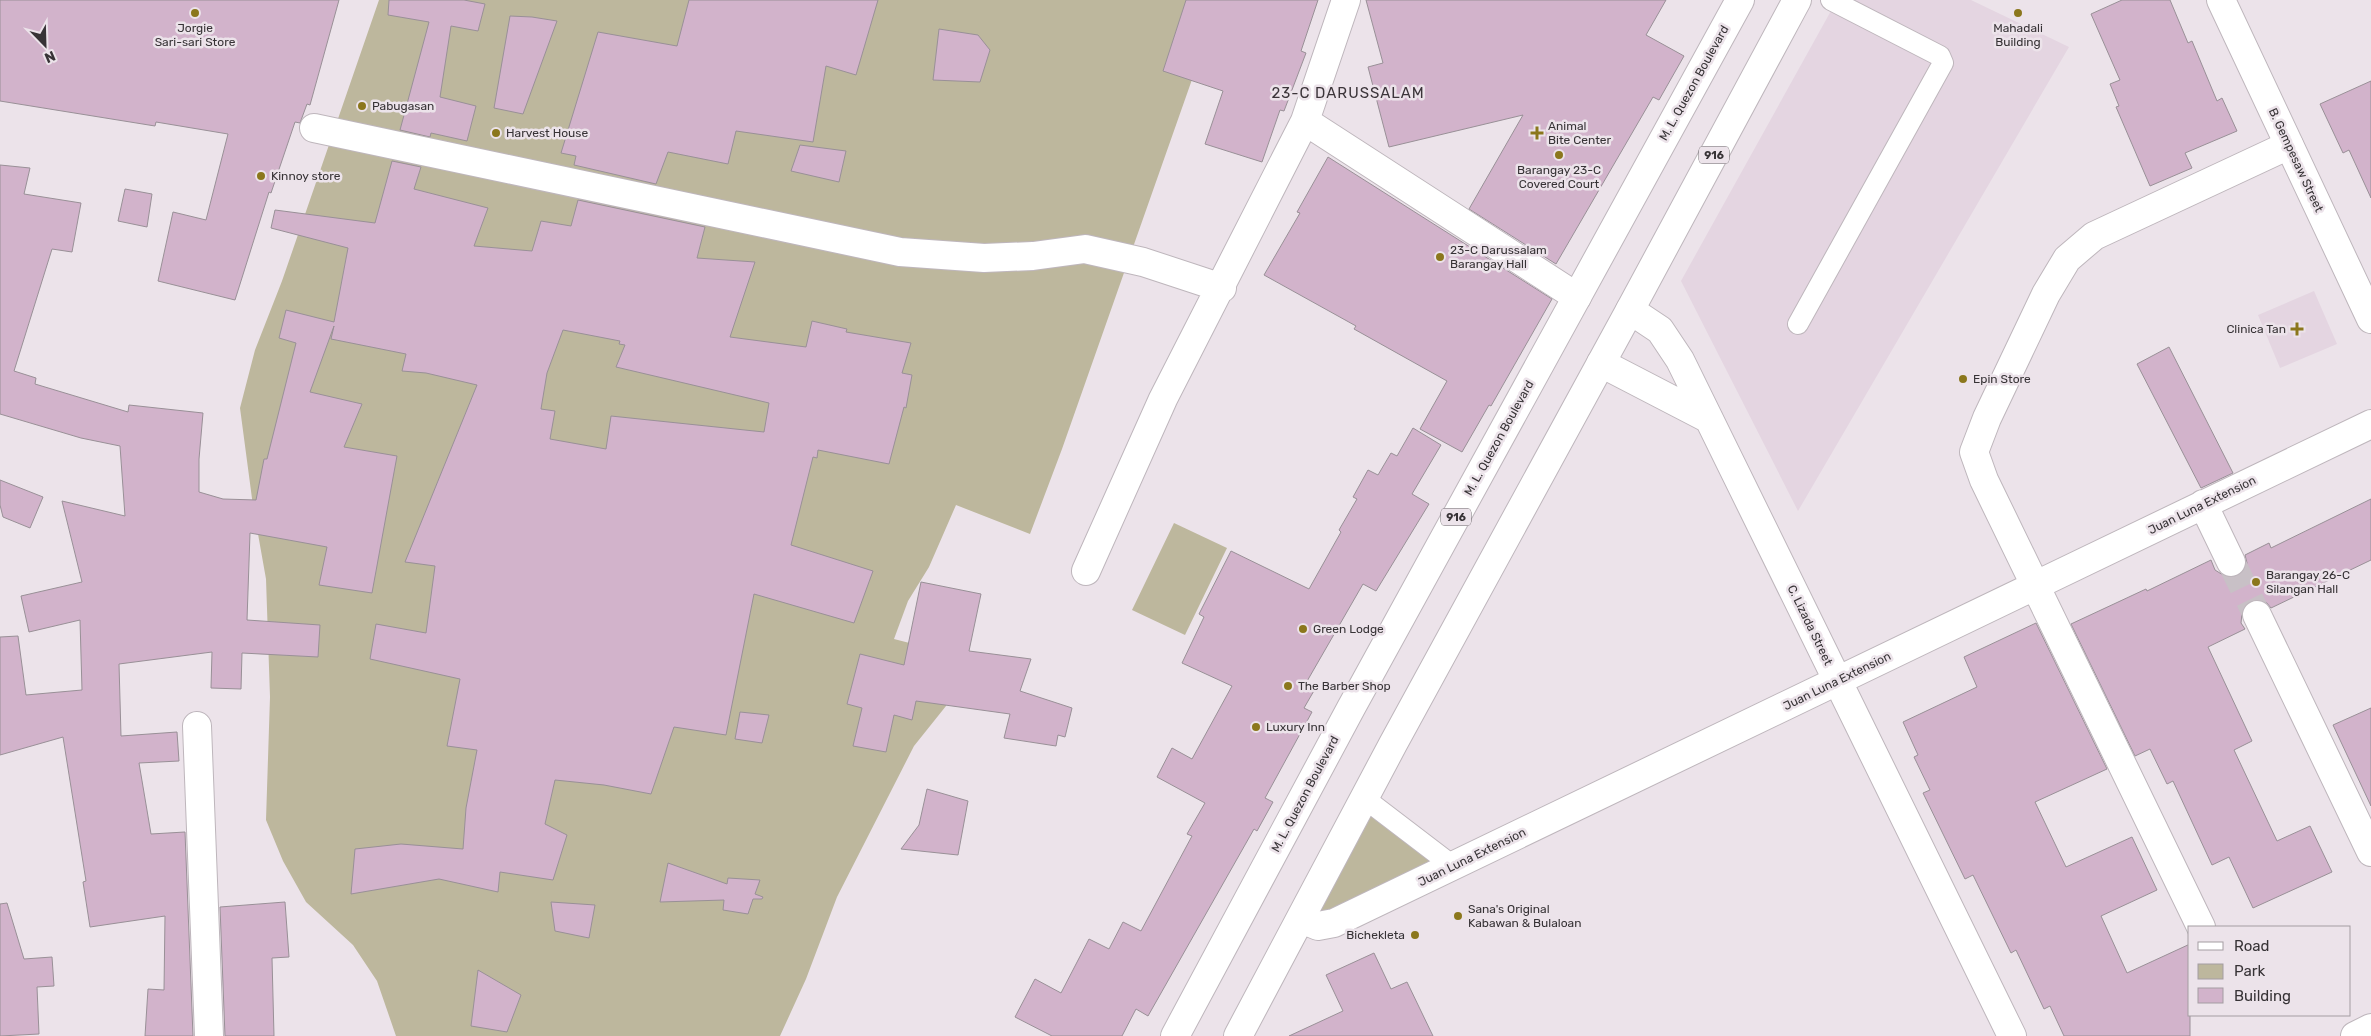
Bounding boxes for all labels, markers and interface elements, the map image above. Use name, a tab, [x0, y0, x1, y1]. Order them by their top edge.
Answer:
marker: Jorgie Sari-sari Store	[189, 7, 201, 19]
marker: Mahadali Building	[2012, 7, 2024, 19]
north arrow	[20, 20, 70, 70]
place label: Jorgie Sari-sari Store	[155, 21, 236, 49]
place label: Mahadali Building	[1993, 21, 2043, 49]
street label: M. L. Quezon Boulevard	[1656, 23, 1732, 143]
text: N	[42, 47, 58, 66]
district label: 23-C DARUSSALAM	[1271, 84, 1425, 102]
place label: Pabugasan	[372, 99, 434, 113]
marker: Pabugasan	[356, 100, 368, 112]
street label: B. Gempesaw Street	[2266, 106, 2326, 214]
place label: Animal Bite Center	[1548, 119, 1612, 147]
place label: Harvest House	[506, 126, 588, 140]
marker: Animal Bite Center	[1530, 126, 1544, 140]
marker: Harvest House	[490, 127, 502, 139]
road number: 916	[1699, 146, 1729, 164]
marker: Barangay 23-C Covered Court	[1553, 149, 1565, 161]
place label: Barangay 23-C Covered Court	[1517, 163, 1601, 191]
place label: Kinnoy store	[271, 169, 341, 183]
marker: Kinnoy store	[255, 170, 267, 182]
place label: 23-C Darussalam Barangay Hall	[1450, 243, 1547, 271]
marker: 23-C Darussalam Barangay Hall	[1434, 251, 1446, 263]
place label: Clinica Tan	[2226, 322, 2286, 336]
marker: Clinica Tan	[2290, 322, 2304, 336]
place label: Epin Store	[1973, 372, 2031, 386]
marker: Epin Store	[1957, 373, 1969, 385]
street label: M. L. Quezon Boulevard	[1461, 378, 1537, 498]
street label: Juan Luna Extension	[2146, 473, 2258, 537]
road number: 916	[1441, 508, 1471, 526]
place label: Barangay 26-C Silangan Hall	[2266, 568, 2350, 596]
marker: Barangay 26-C Silangan Hall	[2250, 576, 2262, 588]
street label: C. Lizada Street	[1785, 583, 1836, 668]
place label: Green Lodge	[1313, 622, 1384, 636]
marker: Green Lodge	[1297, 623, 1309, 635]
street label: Juan Luna Extension	[1781, 649, 1893, 713]
place label: The Barber Shop	[1298, 679, 1391, 693]
marker: The Barber Shop	[1282, 680, 1294, 692]
place label: Luxury Inn	[1266, 720, 1325, 734]
marker: Luxury Inn	[1250, 721, 1262, 733]
street label: M. L. Quezon Boulevard	[1268, 734, 1342, 854]
street label: Juan Luna Extension	[1416, 825, 1528, 889]
place label: Sana's Original Kabawan & Bulaloan	[1468, 902, 1582, 930]
marker: Sana's Original Kabawan & Bulaloan	[1452, 910, 1464, 922]
legend	[2188, 926, 2351, 1016]
place label: Bichekleta	[1346, 928, 1405, 942]
marker: Bichekleta	[1409, 929, 1421, 941]
text: Road	[2234, 937, 2270, 955]
text: Park	[2234, 962, 2265, 980]
text: Building	[2234, 987, 2291, 1005]

